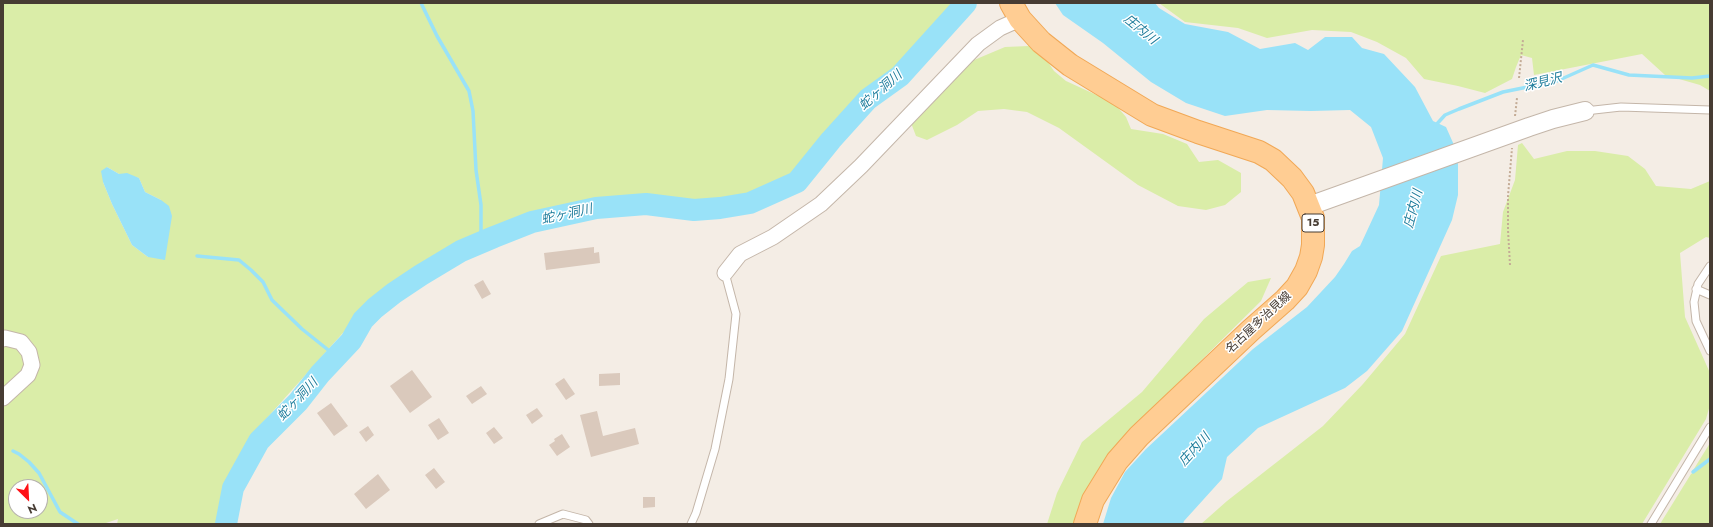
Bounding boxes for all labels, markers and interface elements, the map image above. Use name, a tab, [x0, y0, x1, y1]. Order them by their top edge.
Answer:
water label: 庄内川	[1120, 12, 1160, 48]
water label: 蛇ヶ洞川	[856, 68, 906, 114]
water label: 深見沢	[1522, 71, 1564, 95]
water label: 庄内川	[1401, 188, 1427, 230]
water label: 蛇ヶ洞川	[540, 202, 594, 228]
road number: 15	[1302, 214, 1324, 232]
street label: 名古屋多治見線	[1223, 289, 1295, 357]
water label: 蛇ヶ洞川	[275, 376, 321, 424]
water label: 庄内川	[1176, 430, 1214, 470]
north arrow	[8, 479, 48, 519]
text: N	[25, 500, 40, 518]

